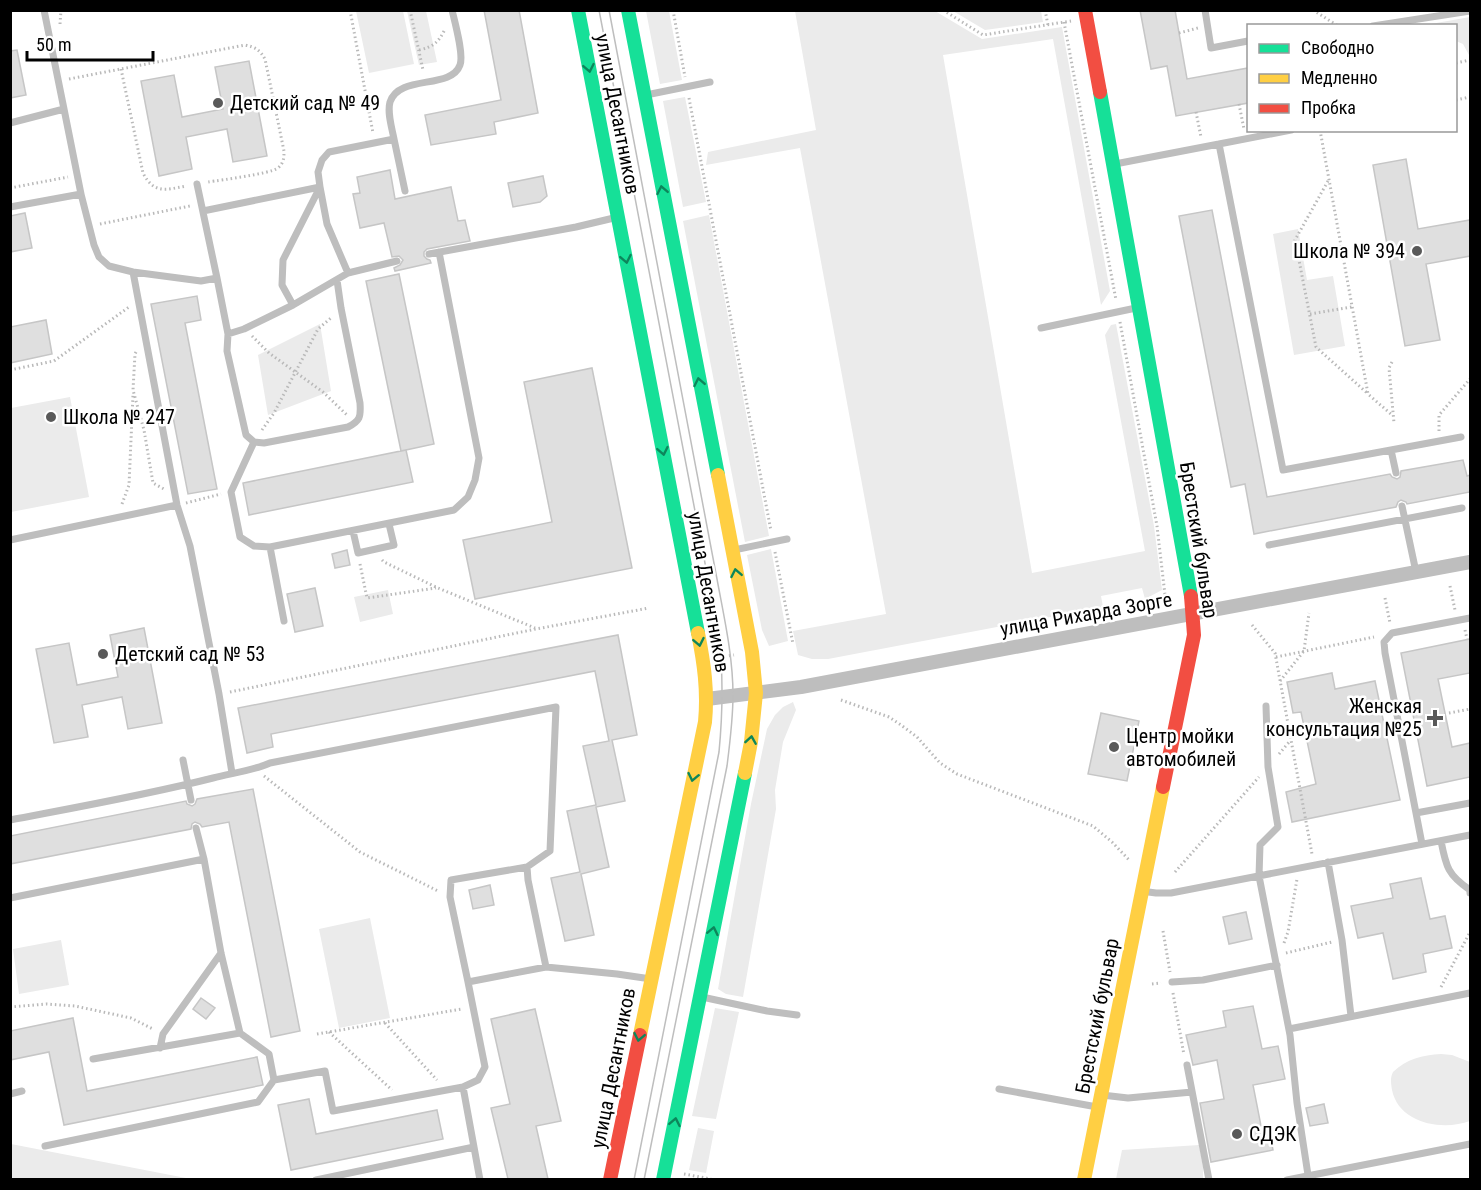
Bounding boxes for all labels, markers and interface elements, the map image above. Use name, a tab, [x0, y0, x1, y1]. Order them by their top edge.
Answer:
scale bar	[27, 24, 153, 62]
legend	[1247, 24, 1457, 132]
street label: улица Десантников	[591, 32, 645, 196]
text: 50 m	[36, 34, 71, 55]
text: Свободно	[1301, 37, 1374, 58]
one-way arrow	[582, 63, 595, 73]
text: Медленно	[1301, 67, 1378, 88]
place label: Детский сад № 49	[230, 91, 380, 115]
marker: Детский сад № 49	[211, 96, 225, 110]
text: Пробка	[1301, 97, 1356, 118]
one-way arrow	[656, 186, 669, 196]
place label: Школа № 394	[1293, 239, 1405, 263]
marker: Школа № 394	[1410, 244, 1424, 258]
one-way arrow	[619, 254, 632, 264]
one-way arrow	[693, 377, 706, 387]
place label: Школа № 247	[63, 405, 175, 429]
marker: Школа № 247	[44, 410, 58, 424]
one-way arrow	[656, 446, 669, 456]
street label: Брестский бульвар	[1175, 460, 1223, 620]
street label: улица Десантников	[683, 510, 735, 674]
one-way arrow	[730, 568, 743, 578]
street label: улица Рихарда Зорге	[998, 587, 1174, 641]
one-way arrow	[692, 637, 705, 647]
place label: Детский сад № 53	[115, 642, 265, 666]
marker: Детский сад № 53	[96, 647, 110, 661]
place label: Женская консультация №25	[1266, 694, 1422, 741]
marker: Женская консультация №25	[1426, 709, 1444, 727]
place label: Центр мойки автомобилей	[1126, 724, 1236, 771]
one-way arrow	[744, 735, 756, 744]
marker: Центр мойки автомобилей	[1107, 740, 1121, 754]
one-way arrow	[688, 772, 701, 782]
one-way arrow	[706, 926, 719, 936]
street label: Брестский бульвар	[1070, 936, 1124, 1096]
street label: улица Десантников	[586, 986, 640, 1150]
one-way arrow	[633, 1031, 646, 1041]
one-way arrow	[668, 1117, 681, 1127]
place label: СДЭК	[1249, 1122, 1297, 1146]
marker: СДЭК	[1230, 1127, 1244, 1141]

